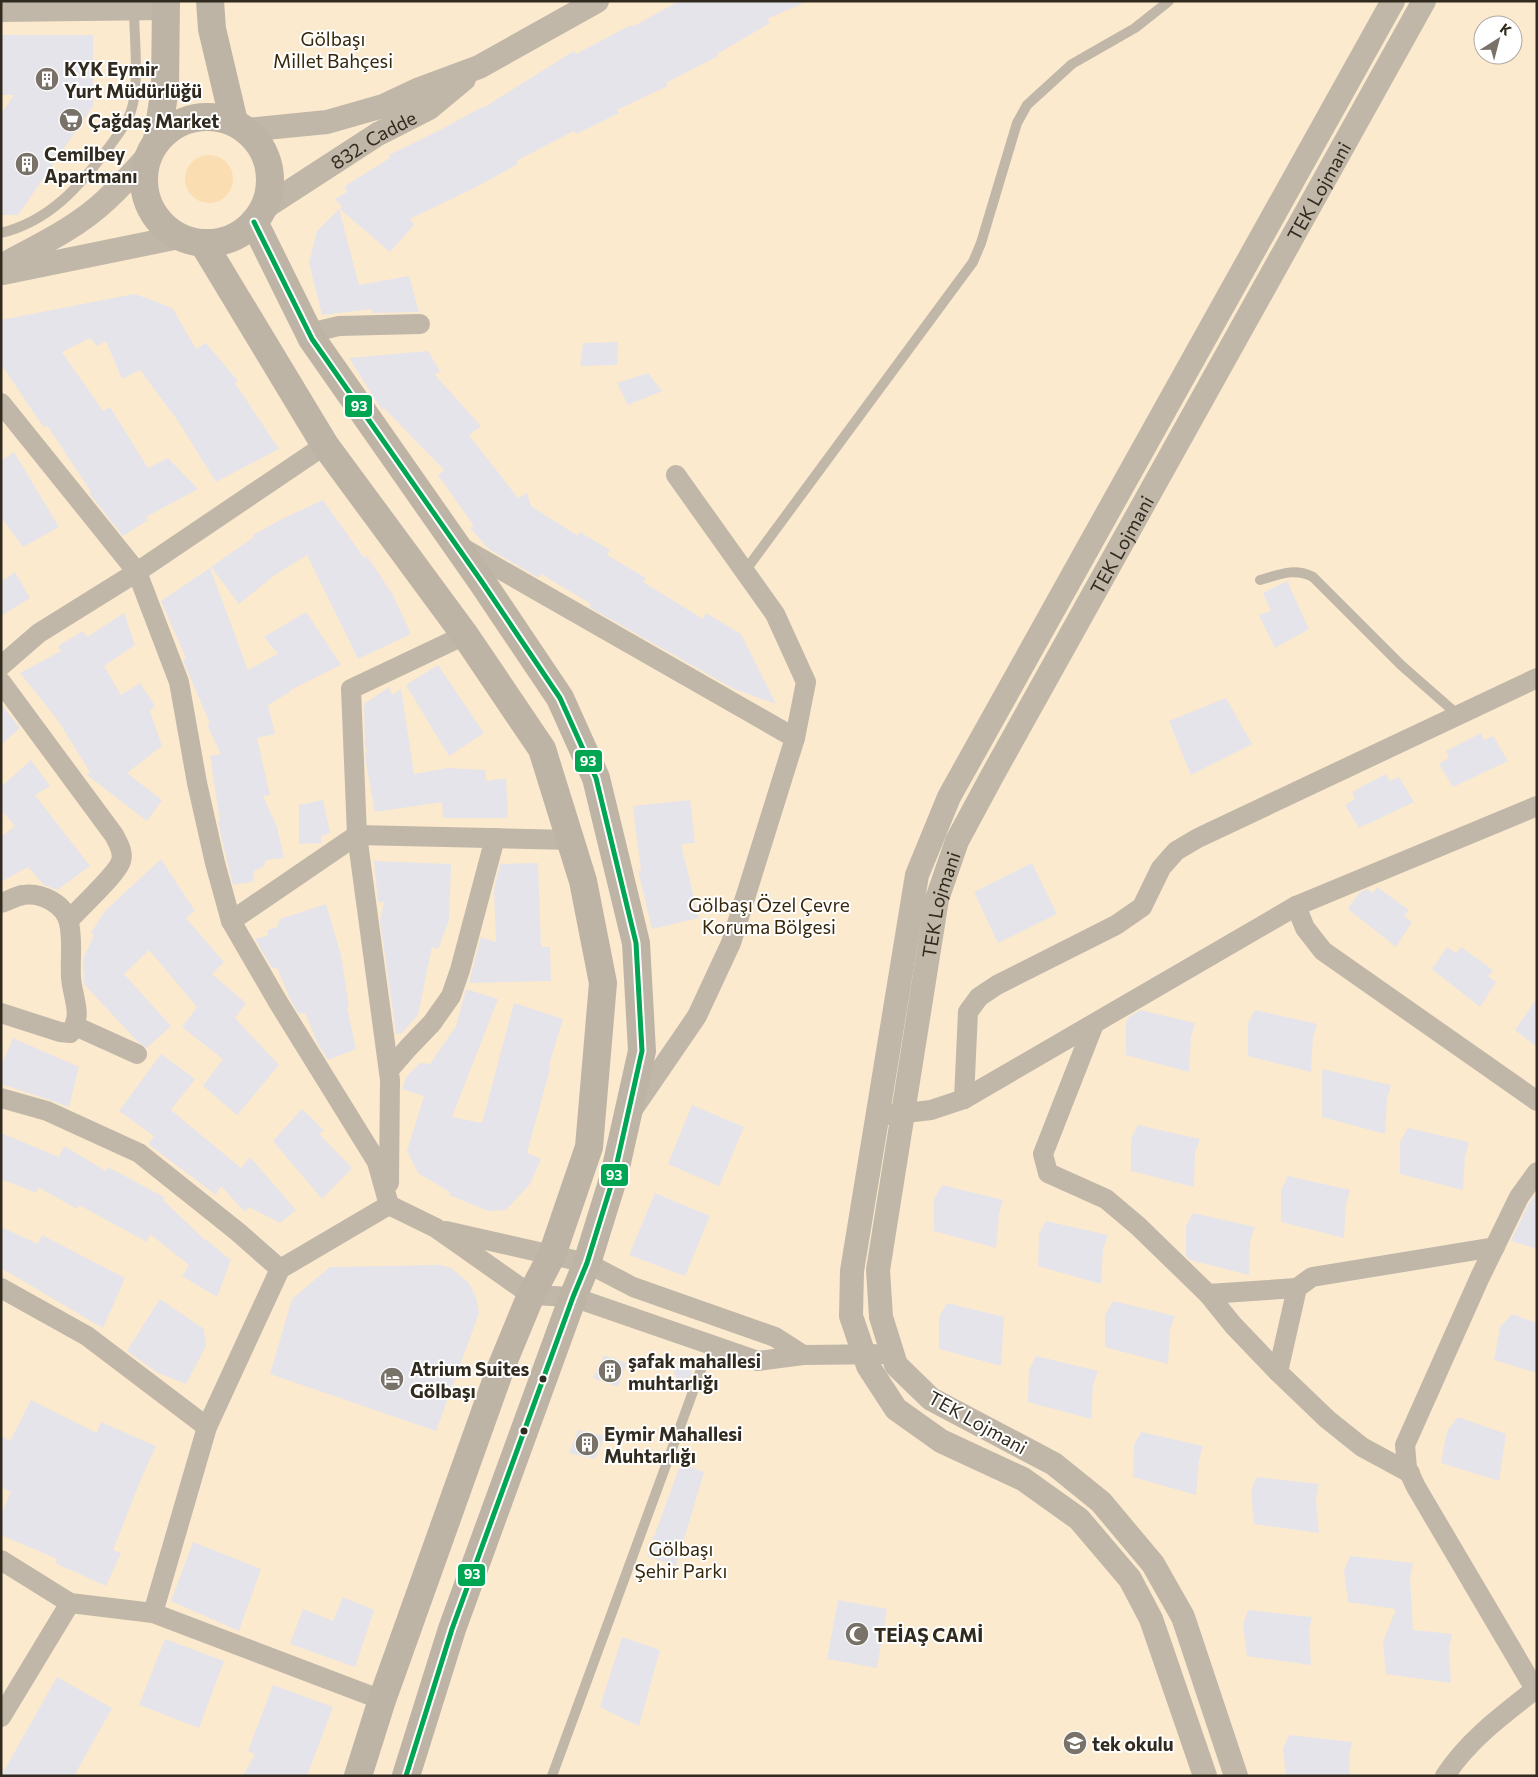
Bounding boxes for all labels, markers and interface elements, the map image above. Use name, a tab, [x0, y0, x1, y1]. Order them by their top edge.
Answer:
north arrow	[1473, 15, 1523, 65]
text: K	[1497, 19, 1515, 39]
park label: Gölbaşı Millet Bahçesi	[273, 27, 393, 72]
place label: KYK Eymir Yurt Müdürlüğü	[64, 57, 202, 102]
building icon: KYK Eymir Yurt Müdürlüğü	[34, 66, 60, 92]
street label: 832. Cadde	[326, 105, 420, 174]
supermarket icon: Çağdaş Market	[58, 107, 84, 133]
place label: Çağdaş Market	[88, 109, 219, 132]
street label: TEK Lojmani	[1282, 137, 1355, 244]
place label: Cemilbey Apartmanı	[44, 142, 138, 187]
building icon: Cemilbey Apartmanı	[14, 151, 40, 177]
line badge: 93	[344, 394, 373, 418]
text: 93	[351, 397, 367, 414]
street label: TEK Lojmani	[1084, 491, 1158, 598]
line badge: 93	[574, 749, 603, 773]
text: 93	[580, 752, 596, 769]
street label: TEK Lojmani	[916, 848, 964, 960]
park label: Gölbaşı Özel Çevre Koruma Bölgesi	[688, 893, 850, 938]
line badge: 93	[600, 1163, 629, 1187]
text: 93	[606, 1166, 622, 1183]
place label: şafak mahallesi muhtarlığı	[628, 1349, 761, 1394]
place label: Atrium Suites Gölbaşı	[410, 1357, 530, 1402]
building icon: şafak mahallesi muhtarlığı	[597, 1358, 623, 1384]
hotel icon: Atrium Suites Gölbaşı	[379, 1366, 405, 1392]
unlabelled marker	[538, 1374, 548, 1384]
street label: TEK Lojmani	[925, 1385, 1031, 1459]
place label: Eymir Mahallesi Muhtarlığı	[604, 1422, 742, 1467]
unlabelled marker	[519, 1426, 529, 1436]
building icon: Eymir Mahallesi Muhtarlığı	[574, 1431, 600, 1457]
park label: Gölbaşı Şehir Parkı	[635, 1537, 727, 1582]
line badge: 93	[457, 1563, 486, 1587]
text: 93	[464, 1565, 480, 1582]
mosque icon: TEİAŞ CAMİ	[844, 1621, 870, 1647]
place label: TEİAŞ CAMİ	[874, 1623, 983, 1646]
school or university icon: tek okulu	[1062, 1730, 1088, 1756]
place label: tek okulu	[1092, 1732, 1174, 1755]

